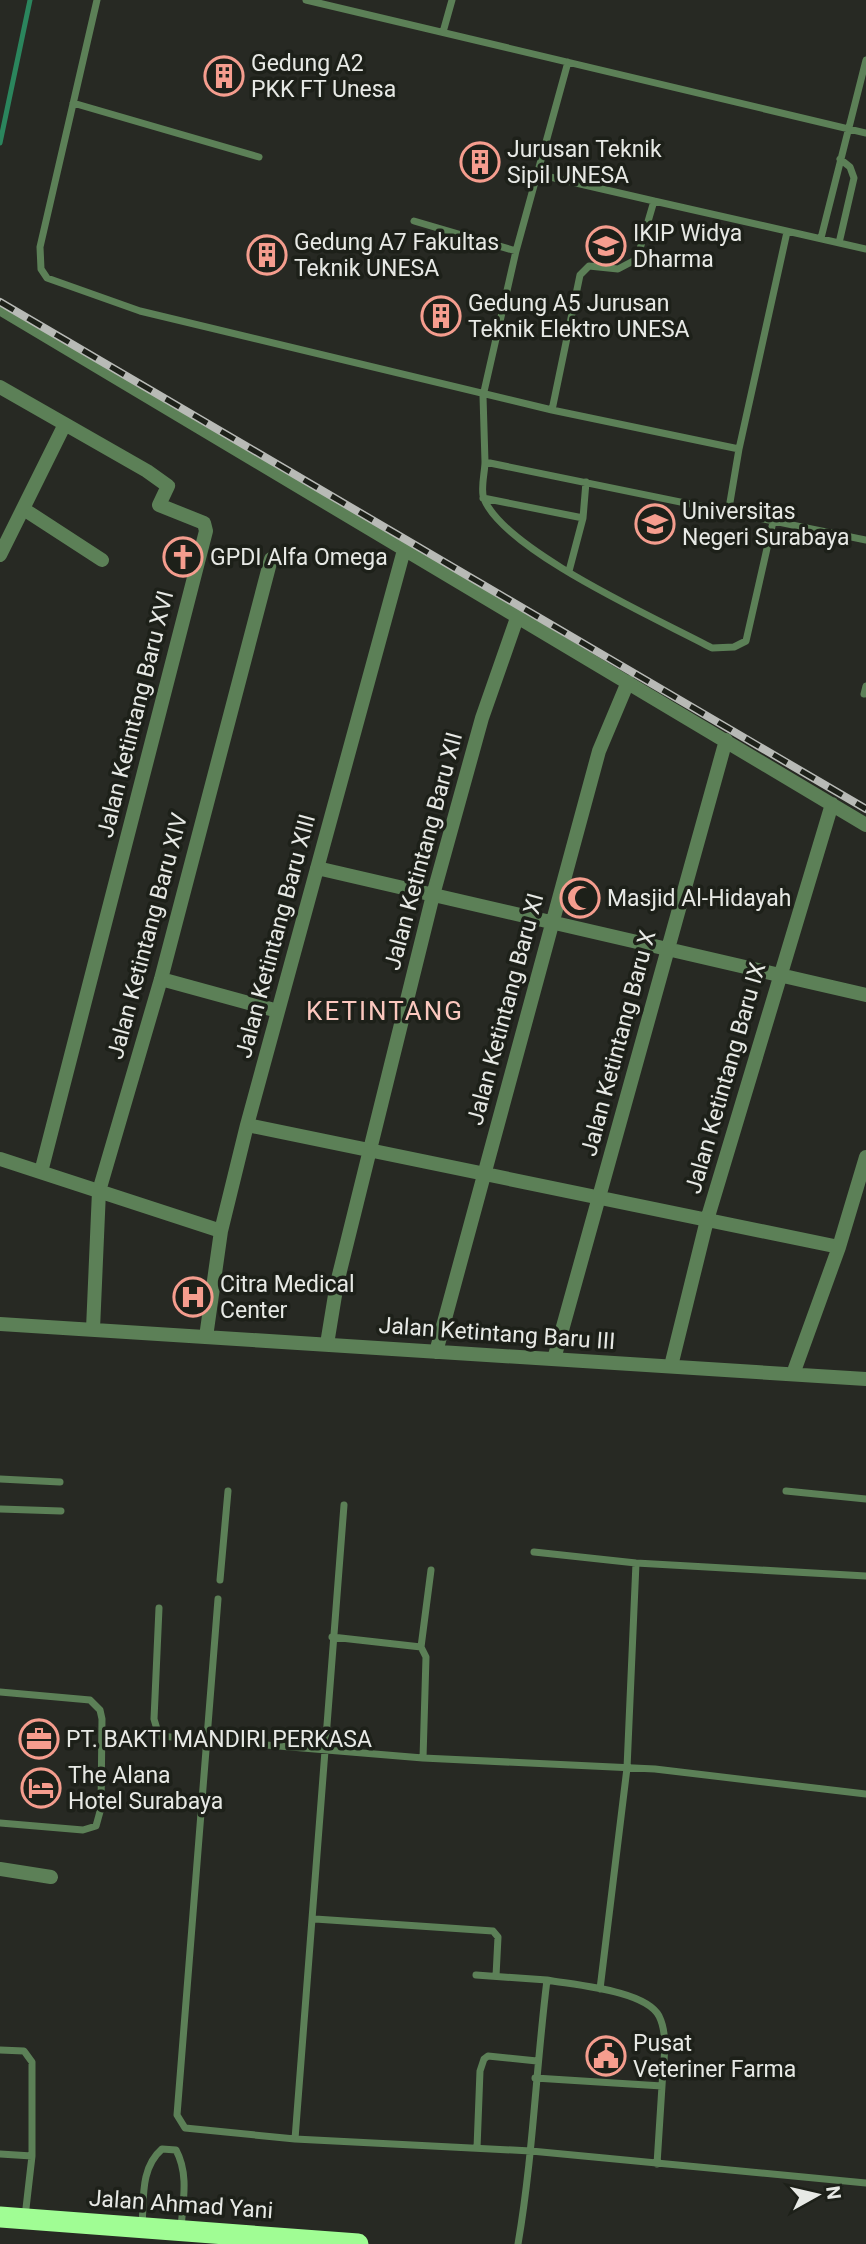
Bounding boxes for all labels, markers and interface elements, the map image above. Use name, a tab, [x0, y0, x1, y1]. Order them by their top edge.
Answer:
place label: Gedung A2 PKK FT Unesa	[251, 50, 396, 103]
building icon: Gedung A2 PKK FT Unesa	[203, 55, 245, 97]
place label: Jurusan Teknik Sipil UNESA	[507, 136, 662, 189]
building icon: Jurusan Teknik Sipil UNESA	[459, 141, 501, 183]
place label: IKIP Widya Dharma	[633, 220, 742, 273]
school or university icon: IKIP Widya Dharma	[585, 225, 627, 267]
place label: Gedung A7 Fakultas Teknik UNESA	[294, 229, 499, 282]
building icon: Gedung A7 Fakultas Teknik UNESA	[246, 234, 288, 276]
place label: Gedung A5 Jurusan Teknik Elektro UNESA	[468, 290, 690, 343]
building icon: Gedung A5 Jurusan Teknik Elektro UNESA	[420, 295, 462, 337]
place label: Universitas Negeri Surabaya	[682, 498, 849, 551]
school or university icon: Universitas Negeri Surabaya	[634, 503, 676, 545]
church icon: GPDI Alfa Omega	[162, 536, 204, 578]
place label: GPDI Alfa Omega	[210, 544, 388, 571]
street label: Jalan Ketintang Baru XVI	[92, 588, 179, 840]
street label: Jalan Ketintang Baru XII	[379, 729, 468, 973]
street label: Jalan Ketintang Baru XIV	[102, 810, 193, 1062]
street label: Jalan Ketintang Baru XIII	[230, 811, 321, 1061]
mosque icon: Masjid Al-Hidayah	[559, 877, 601, 919]
place label: Masjid Al-Hidayah	[607, 885, 791, 912]
street label: Jalan Ketintang Baru XI	[462, 890, 549, 1128]
street label: Jalan Ketintang Baru X	[575, 927, 662, 1159]
street label: Jalan Ketintang Baru IX	[680, 959, 771, 1197]
district label: KETINTANG	[306, 996, 464, 1026]
place label: Citra Medical Center	[220, 1271, 355, 1324]
hospital icon: Citra Medical Center	[172, 1276, 214, 1318]
street label: Jalan Ketintang Baru III	[378, 1312, 616, 1355]
office icon: PT. BAKTI MANDIRI PERKASA	[18, 1718, 60, 1760]
place label: PT. BAKTI MANDIRI PERKASA	[66, 1726, 372, 1753]
place label: The Alana Hotel Surabaya	[68, 1762, 223, 1815]
hotel icon: The Alana Hotel Surabaya	[20, 1767, 62, 1809]
place label: Pusat Veteriner Farma	[633, 2030, 796, 2083]
public building icon: Pusat Veteriner Farma	[585, 2035, 627, 2077]
north arrow	[782, 2160, 852, 2230]
text: N	[821, 2184, 846, 2201]
street label: Jalan Ahmad Yani	[88, 2185, 274, 2224]

